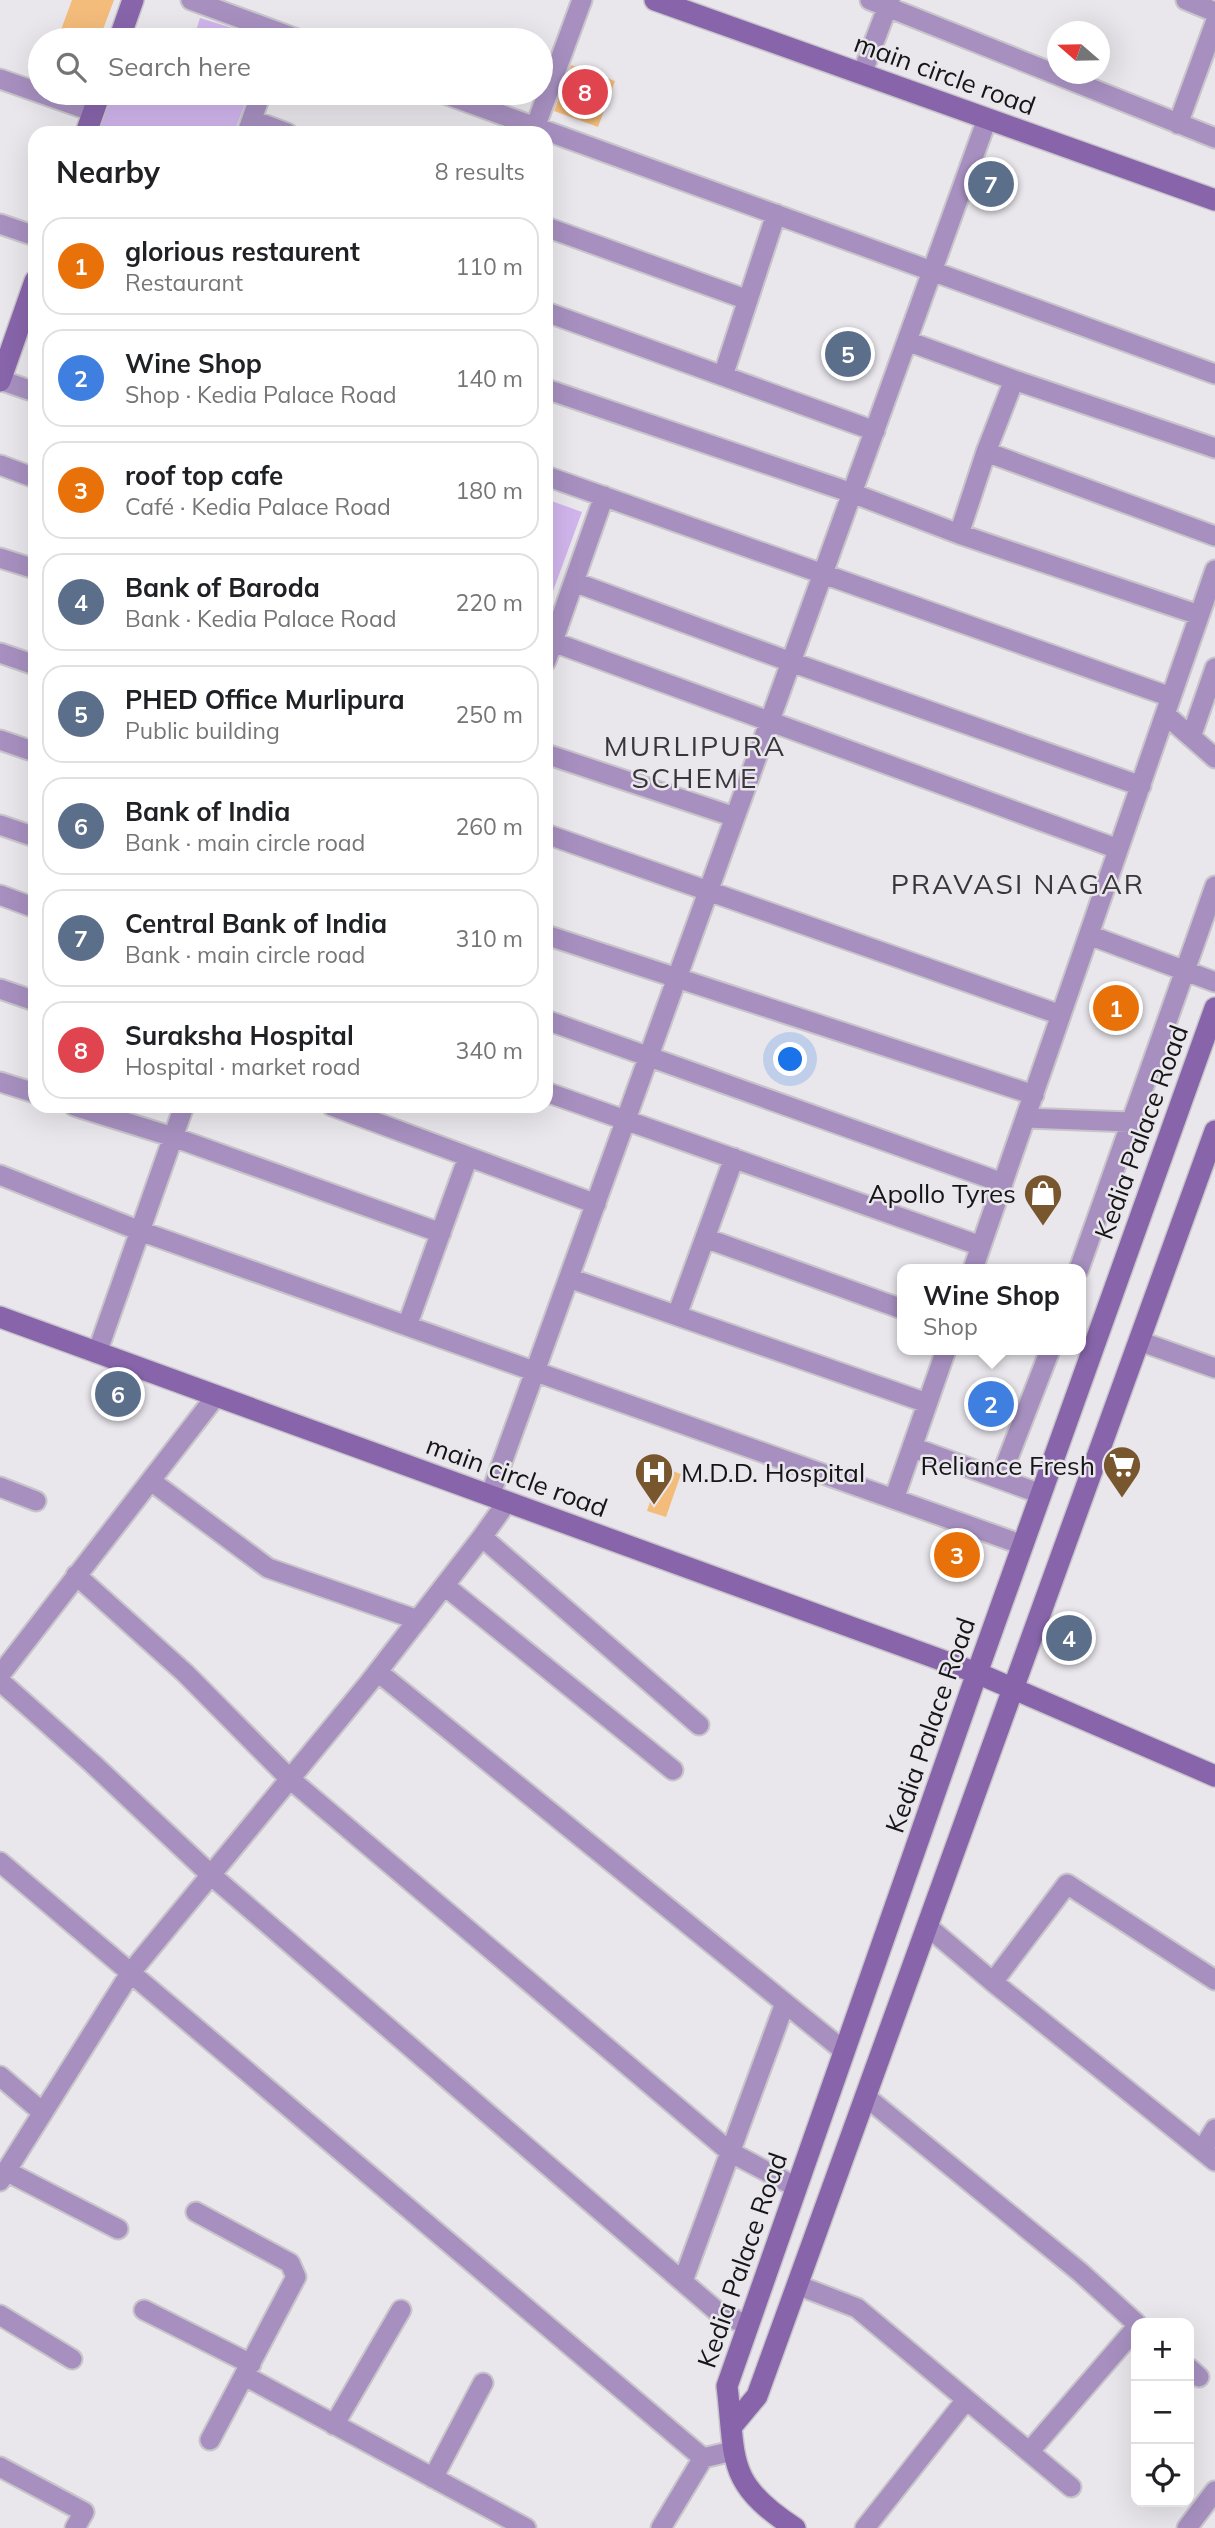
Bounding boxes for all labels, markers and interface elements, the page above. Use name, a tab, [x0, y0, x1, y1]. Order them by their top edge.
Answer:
north arrow	[1047, 21, 1110, 84]
street label: main circle road	[850, 26, 1040, 122]
search box	[28, 28, 553, 105]
icon: search	[52, 48, 90, 86]
text: Search here	[108, 50, 251, 83]
pin: 8	[562, 66, 608, 118]
text: Nearby	[56, 153, 160, 191]
text: 8 results	[435, 157, 525, 186]
pin: 7	[968, 158, 1014, 210]
text: glorious restaurent	[125, 235, 360, 268]
text: 1	[74, 252, 88, 281]
text: 110 m	[455, 252, 523, 281]
text: Restaurant	[125, 268, 243, 297]
pin: 5	[825, 328, 871, 380]
text: Wine Shop	[125, 347, 262, 380]
text: 2	[74, 364, 88, 393]
text: 140 m	[455, 364, 523, 393]
text: Shop · Kedia Palace Road	[125, 380, 397, 409]
text: roof top cafe	[125, 459, 283, 492]
text: 3	[74, 476, 88, 505]
text: 180 m	[455, 476, 523, 505]
text: Café · Kedia Palace Road	[125, 492, 391, 521]
text: Bank of Baroda	[125, 571, 320, 604]
text: 4	[74, 588, 88, 617]
text: 220 m	[455, 588, 523, 617]
text: Bank · Kedia Palace Road	[125, 604, 397, 633]
text: PHED Office Murlipura	[125, 683, 405, 716]
text: 5	[74, 700, 88, 729]
text: 250 m	[455, 700, 523, 729]
text: Public building	[125, 716, 280, 745]
district label: MURLIPURA SCHEME	[604, 728, 786, 795]
text: Bank of India	[125, 795, 290, 828]
text: 6	[74, 812, 88, 841]
text: 260 m	[455, 812, 523, 841]
text: Bank · main circle road	[125, 828, 365, 857]
district label: PRAVASI NAGAR	[891, 866, 1145, 901]
text: Central Bank of India	[125, 907, 387, 940]
text: 7	[74, 924, 88, 953]
text: 310 m	[455, 924, 523, 953]
text: Bank · main circle road	[125, 940, 365, 969]
pin: 1	[1093, 982, 1139, 1034]
text: Suraksha Hospital	[125, 1019, 354, 1052]
street label: Kedia Palace Road	[1087, 1020, 1195, 1244]
text: 8	[74, 1036, 88, 1065]
text: 340 m	[455, 1036, 523, 1065]
your location	[773, 1042, 807, 1076]
text: Hospital · market road	[125, 1052, 360, 1081]
shop icon: Apollo Tyres	[1022, 1172, 1064, 1227]
place label: Apollo Tyres	[868, 1177, 1016, 1210]
popup	[897, 1264, 1086, 1355]
text: Wine Shop	[923, 1279, 1060, 1312]
text: Shop	[923, 1312, 978, 1341]
pin: 6	[95, 1368, 141, 1420]
pin: 2	[968, 1378, 1014, 1430]
street label: main circle road	[422, 1428, 612, 1524]
supermarket icon: Reliance Fresh	[1101, 1444, 1143, 1499]
place label: Reliance Fresh	[921, 1449, 1095, 1482]
hospital icon: M.D.D. Hospital	[633, 1451, 675, 1506]
place label: M.D.D. Hospital	[681, 1456, 865, 1489]
pin: 3	[934, 1529, 980, 1581]
pin: 4	[1046, 1612, 1092, 1664]
street label: Kedia Palace Road	[878, 1613, 982, 1837]
street label: Kedia Palace Road	[690, 2148, 794, 2372]
map controls	[1131, 2318, 1194, 2507]
button: +	[1131, 2318, 1194, 2381]
button: −	[1131, 2381, 1194, 2444]
button: locate	[1131, 2444, 1194, 2507]

